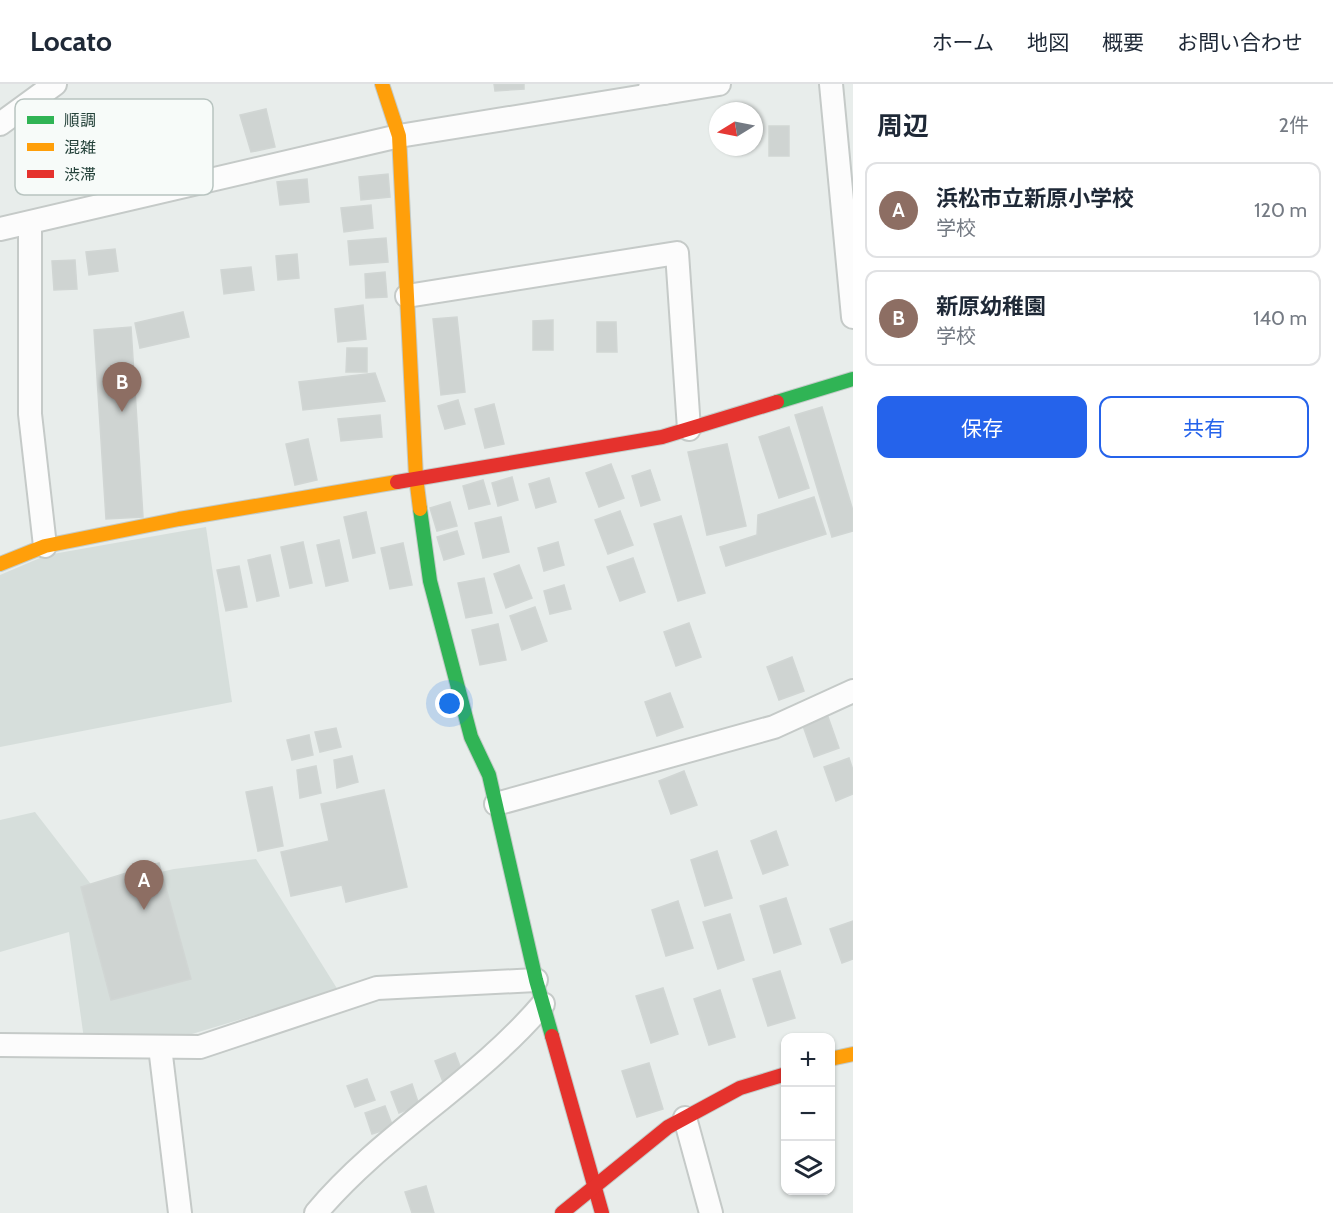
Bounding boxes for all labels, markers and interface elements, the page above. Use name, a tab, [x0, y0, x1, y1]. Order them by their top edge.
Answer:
text: Locato	[30, 24, 112, 58]
text: ホーム	[932, 30, 994, 55]
text: 地図	[1027, 30, 1069, 55]
text: 概要	[1102, 30, 1144, 55]
text: お問い合わせ	[1177, 30, 1303, 55]
legend	[15, 99, 213, 195]
north arrow	[709, 102, 763, 156]
text: 周辺	[877, 110, 929, 142]
text: 順調	[64, 111, 96, 130]
text: 2件	[1279, 113, 1309, 137]
text: 混雑	[64, 138, 96, 157]
text: 渋滞	[64, 165, 96, 184]
text: 浜松市立新原小学校	[936, 185, 1134, 212]
text: A	[892, 198, 905, 222]
text: 120 m	[1254, 198, 1307, 222]
text: 学校	[936, 216, 976, 240]
text: 新原幼稚園	[936, 293, 1046, 320]
text: B	[892, 306, 905, 330]
text: 140 m	[1253, 306, 1307, 330]
text: 学校	[936, 324, 976, 348]
pin: B	[102, 362, 142, 412]
button: 保存	[877, 396, 1087, 458]
button: 共有	[1099, 396, 1309, 458]
your location	[435, 689, 464, 718]
pin: A	[124, 860, 164, 910]
map controls	[781, 1033, 835, 1195]
button: +	[781, 1033, 835, 1087]
button: −	[781, 1087, 835, 1141]
button: layers	[781, 1141, 835, 1195]

